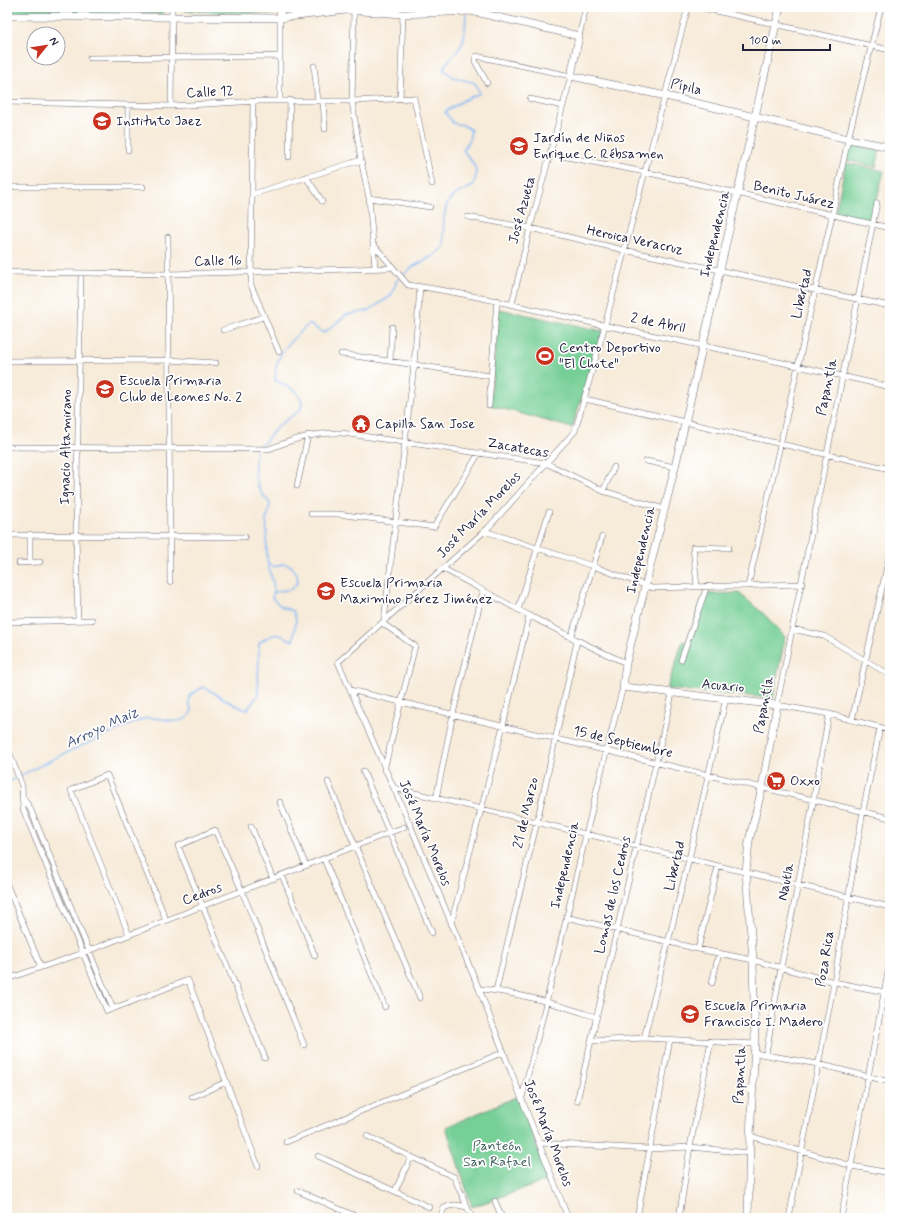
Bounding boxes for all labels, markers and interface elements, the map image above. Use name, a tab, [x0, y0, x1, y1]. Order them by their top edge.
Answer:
north arrow	[26, 26, 66, 66]
scale bar	[743, 26, 830, 52]
text: 100 m	[749, 33, 781, 49]
text: N	[46, 35, 62, 48]
street label: Pípila	[669, 75, 703, 99]
street label: Calle 12	[186, 82, 234, 102]
school or university icon: Instituto Jaez	[91, 110, 113, 132]
place label: Instituto Jaez	[116, 112, 202, 130]
place label: Jardín de Niños Enrique C. Rébsamen	[533, 129, 664, 163]
school or university icon: Jardín de Niños Enrique C. Rébsamen	[508, 135, 530, 157]
street label: José Azueta	[504, 174, 540, 246]
street label: Benito Juárez	[752, 177, 837, 213]
street label: Independencia	[696, 188, 735, 279]
street label: Heroica Veracruz	[585, 221, 685, 259]
street label: Calle 16	[194, 252, 242, 270]
street label: Libertad	[788, 267, 816, 321]
street label: 2 de Abril	[629, 309, 687, 337]
place label: Centro Deportivo "El Chote"	[559, 339, 661, 373]
sports icon: Centro Deportivo "El Chote"	[534, 345, 556, 367]
street label: Papantla	[812, 356, 842, 417]
place label: Escuela Primaria Club de Leones No. 2	[119, 372, 242, 406]
school or university icon: Escuela Primaria Club de Leones No. 2	[94, 378, 116, 400]
street label: Ignacio Altamirano	[56, 389, 76, 505]
temple icon: Capilla San Jose	[350, 413, 372, 435]
place label: Capilla San Jose	[375, 415, 475, 433]
street label: Zacatecas	[486, 434, 550, 462]
street label: José María Morelos	[433, 468, 525, 562]
street label: Independencia	[622, 504, 660, 595]
place label: Escuela Primaria Maximino Pérez Jiménez	[340, 574, 493, 608]
school or university icon: Escuela Primaria Maximino Pérez Jiménez	[315, 580, 337, 602]
street label: Papantla	[750, 674, 778, 735]
street label: Acuario	[701, 675, 746, 697]
water label: Arroyo Maiz	[62, 702, 142, 754]
street label: 15 de Septiembre	[571, 722, 675, 762]
supermarket icon: Oxxo	[765, 770, 787, 792]
place label: Oxxo	[790, 772, 820, 790]
street label: 21 de Marzo	[509, 776, 543, 850]
street label: José María Morelos	[395, 777, 455, 889]
street label: Independencia	[546, 819, 584, 910]
street label: Lomas de los Cedros	[591, 834, 635, 956]
street label: Libertad	[661, 839, 689, 893]
street label: Nautla	[774, 861, 799, 902]
street label: Cedros	[180, 878, 224, 910]
street label: Poza Rica	[812, 930, 838, 988]
place label: Escuela Primaria Francisco I. Madero	[704, 997, 823, 1031]
school or university icon: Escuela Primaria Francisco I. Madero	[679, 1003, 701, 1025]
street label: Papantla	[729, 1045, 751, 1104]
street label: José María Morelos	[519, 1077, 577, 1189]
park label: Panteón San Rafael	[463, 1137, 531, 1171]

